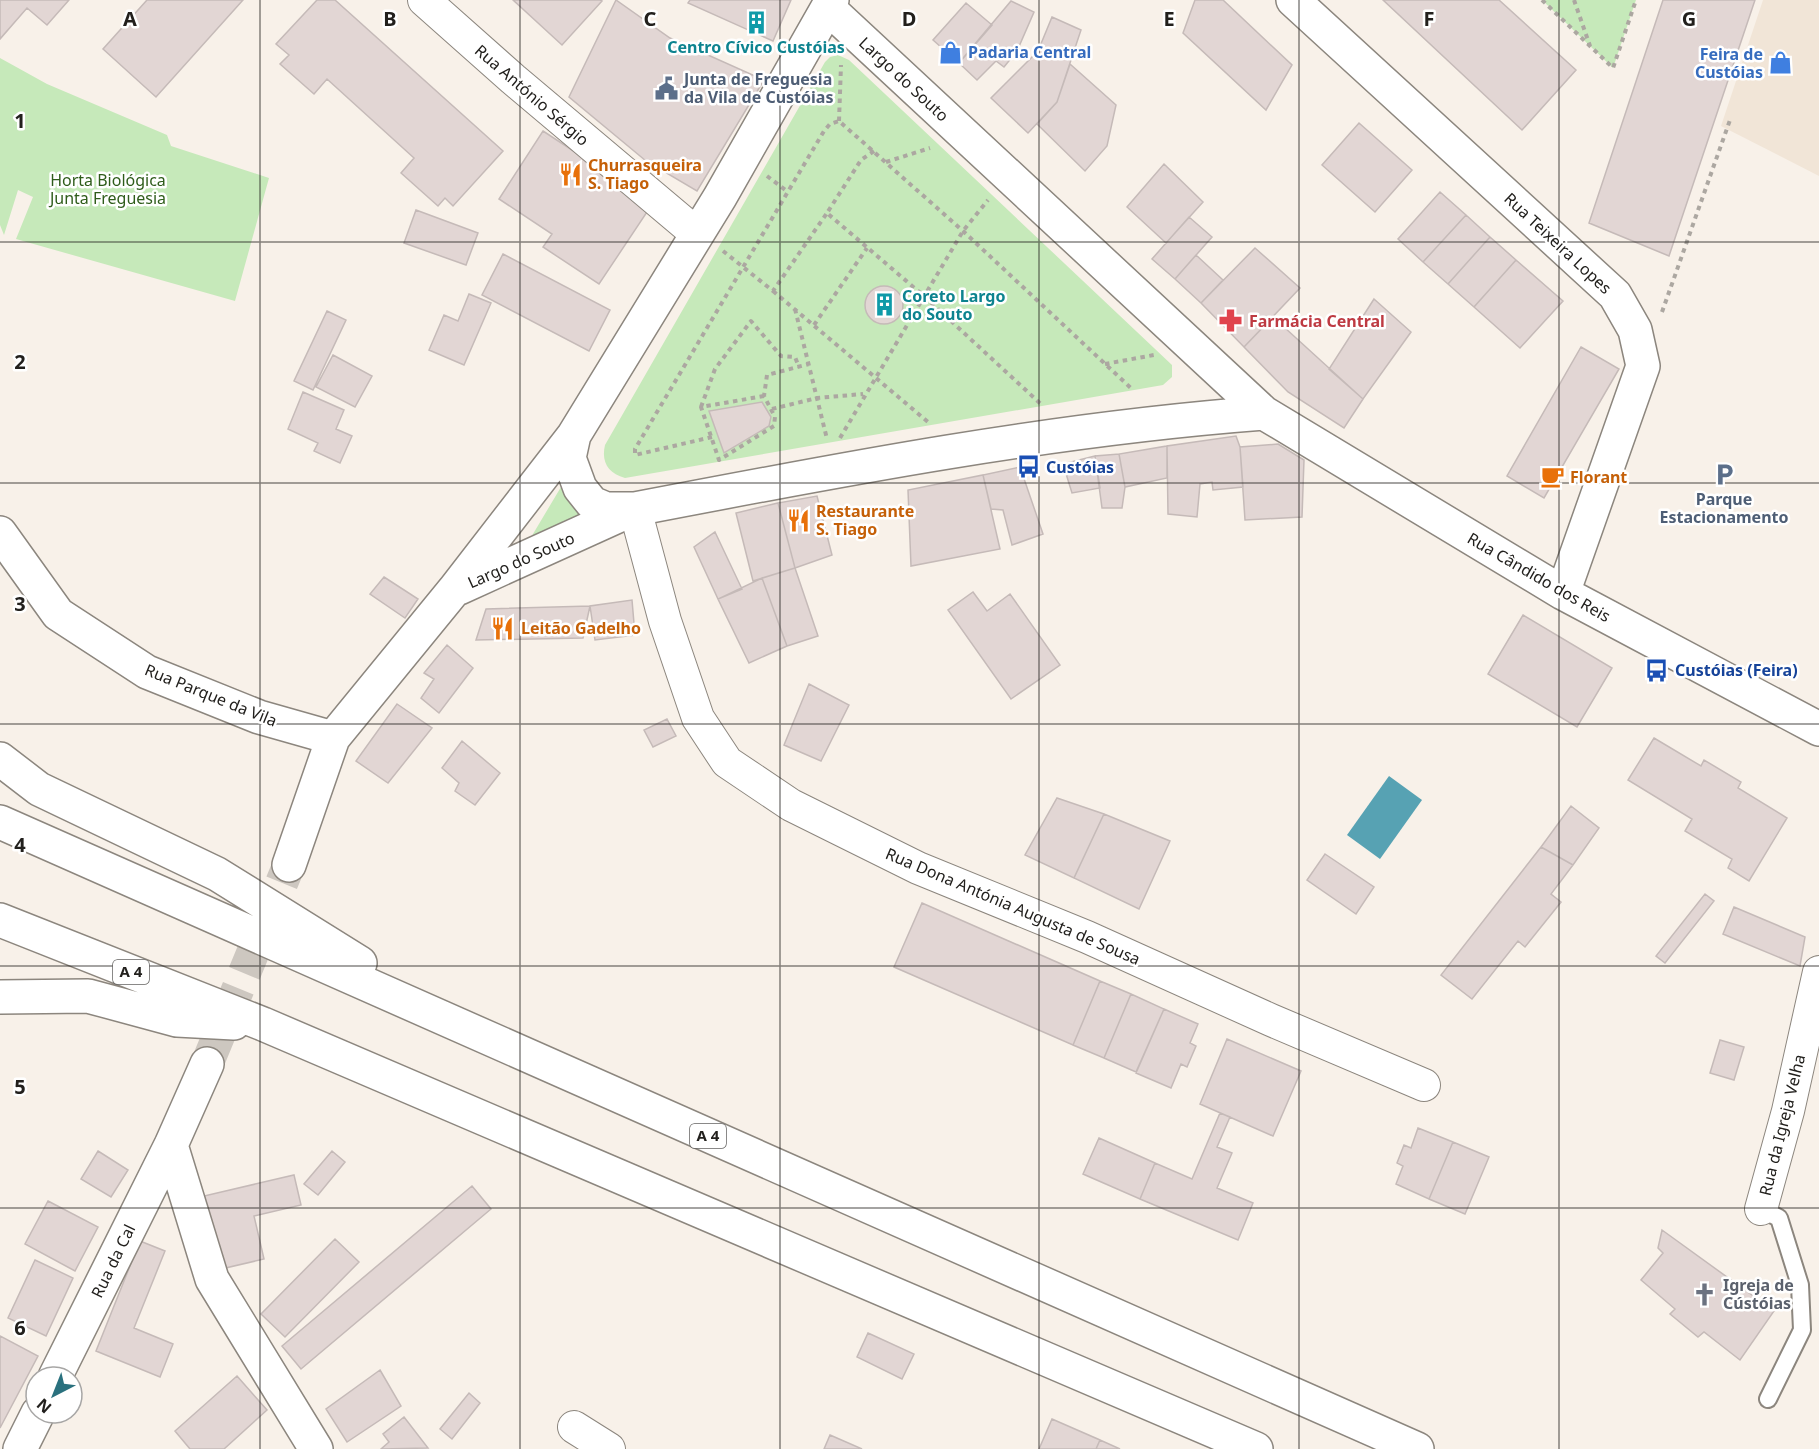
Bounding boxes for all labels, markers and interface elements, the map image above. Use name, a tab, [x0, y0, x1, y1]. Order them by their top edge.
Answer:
text: A	[123, 5, 137, 32]
text: B	[383, 5, 397, 32]
text: C	[644, 5, 657, 32]
text: D	[902, 5, 916, 32]
text: E	[1163, 5, 1175, 32]
text: F	[1424, 5, 1434, 32]
text: G	[1682, 5, 1696, 32]
building icon: Centro Cívico Custóias	[743, 9, 769, 35]
street label: Largo do Souto	[854, 32, 954, 126]
place label: Centro Cívico Custóias	[667, 36, 845, 58]
street label: Rua António Sérgio	[470, 39, 594, 151]
shop icon: Padaria Central	[937, 39, 963, 65]
place label: Padaria Central	[968, 41, 1091, 63]
place label: Feira de Custóias	[1695, 43, 1763, 83]
shop icon: Feira de Custóias	[1768, 50, 1794, 76]
place label: Junta de Freguesia da Vila de Custóias	[682, 68, 833, 108]
public building icon: Junta de Freguesia da Vila de Custóias	[653, 75, 679, 101]
text: 1	[14, 107, 26, 134]
place label: Churrasqueira S. Tiago	[588, 154, 702, 194]
restaurant icon: Churrasqueira S. Tiago	[557, 161, 583, 187]
park label: Horta Biológica Junta Freguesia	[48, 169, 166, 209]
street label: Rua Teixeira Lopes	[1500, 187, 1616, 299]
place label: Coreto Largo do Souto	[902, 285, 1005, 325]
building icon: Coreto Largo do Souto	[871, 292, 897, 318]
pharmacy icon: Farmácia Central	[1218, 308, 1244, 334]
place label: Farmácia Central	[1249, 310, 1385, 332]
text: 2	[14, 348, 26, 375]
bus stop icon: Custóias	[1015, 454, 1041, 480]
place label: Custóias	[1046, 456, 1114, 478]
parking icon: Parque Estacionamento	[1711, 461, 1737, 487]
cafe icon: Florant	[1539, 464, 1565, 490]
place label: Florant	[1570, 466, 1627, 488]
place label: Parque Estacionamento	[1659, 488, 1789, 528]
place label: Restaurante S. Tiago	[816, 500, 914, 540]
restaurant icon: Restaurante S. Tiago	[785, 507, 811, 533]
street label: Largo do Souto	[464, 527, 578, 593]
street label: Rua Cândido dos Reis	[1463, 527, 1615, 627]
text: 3	[14, 590, 26, 617]
restaurant icon: Leitão Gadelho	[490, 615, 516, 641]
place label: Leitão Gadelho	[521, 617, 641, 639]
bus stop icon: Custóias (Feira)	[1644, 657, 1670, 683]
street label: Rua Parque da Vila	[142, 658, 280, 732]
place label: Custóias (Feira)	[1675, 659, 1798, 681]
text: 4	[14, 831, 26, 858]
street label: Rua Dona Antónia Augusta de Sousa	[882, 842, 1144, 970]
road number: A 4	[113, 960, 149, 984]
street label: Rua da Igreja Velha	[1754, 1052, 1810, 1198]
text: 5	[14, 1073, 26, 1100]
road number: A 4	[690, 1124, 726, 1148]
street label: Rua da Cal	[86, 1221, 140, 1301]
place label: Igreja de Cústóias	[1723, 1274, 1794, 1314]
church icon: Igreja de Cústóias	[1692, 1281, 1718, 1307]
text: 6	[14, 1314, 26, 1341]
north arrow	[24, 1365, 84, 1425]
text: N	[32, 1394, 56, 1419]

